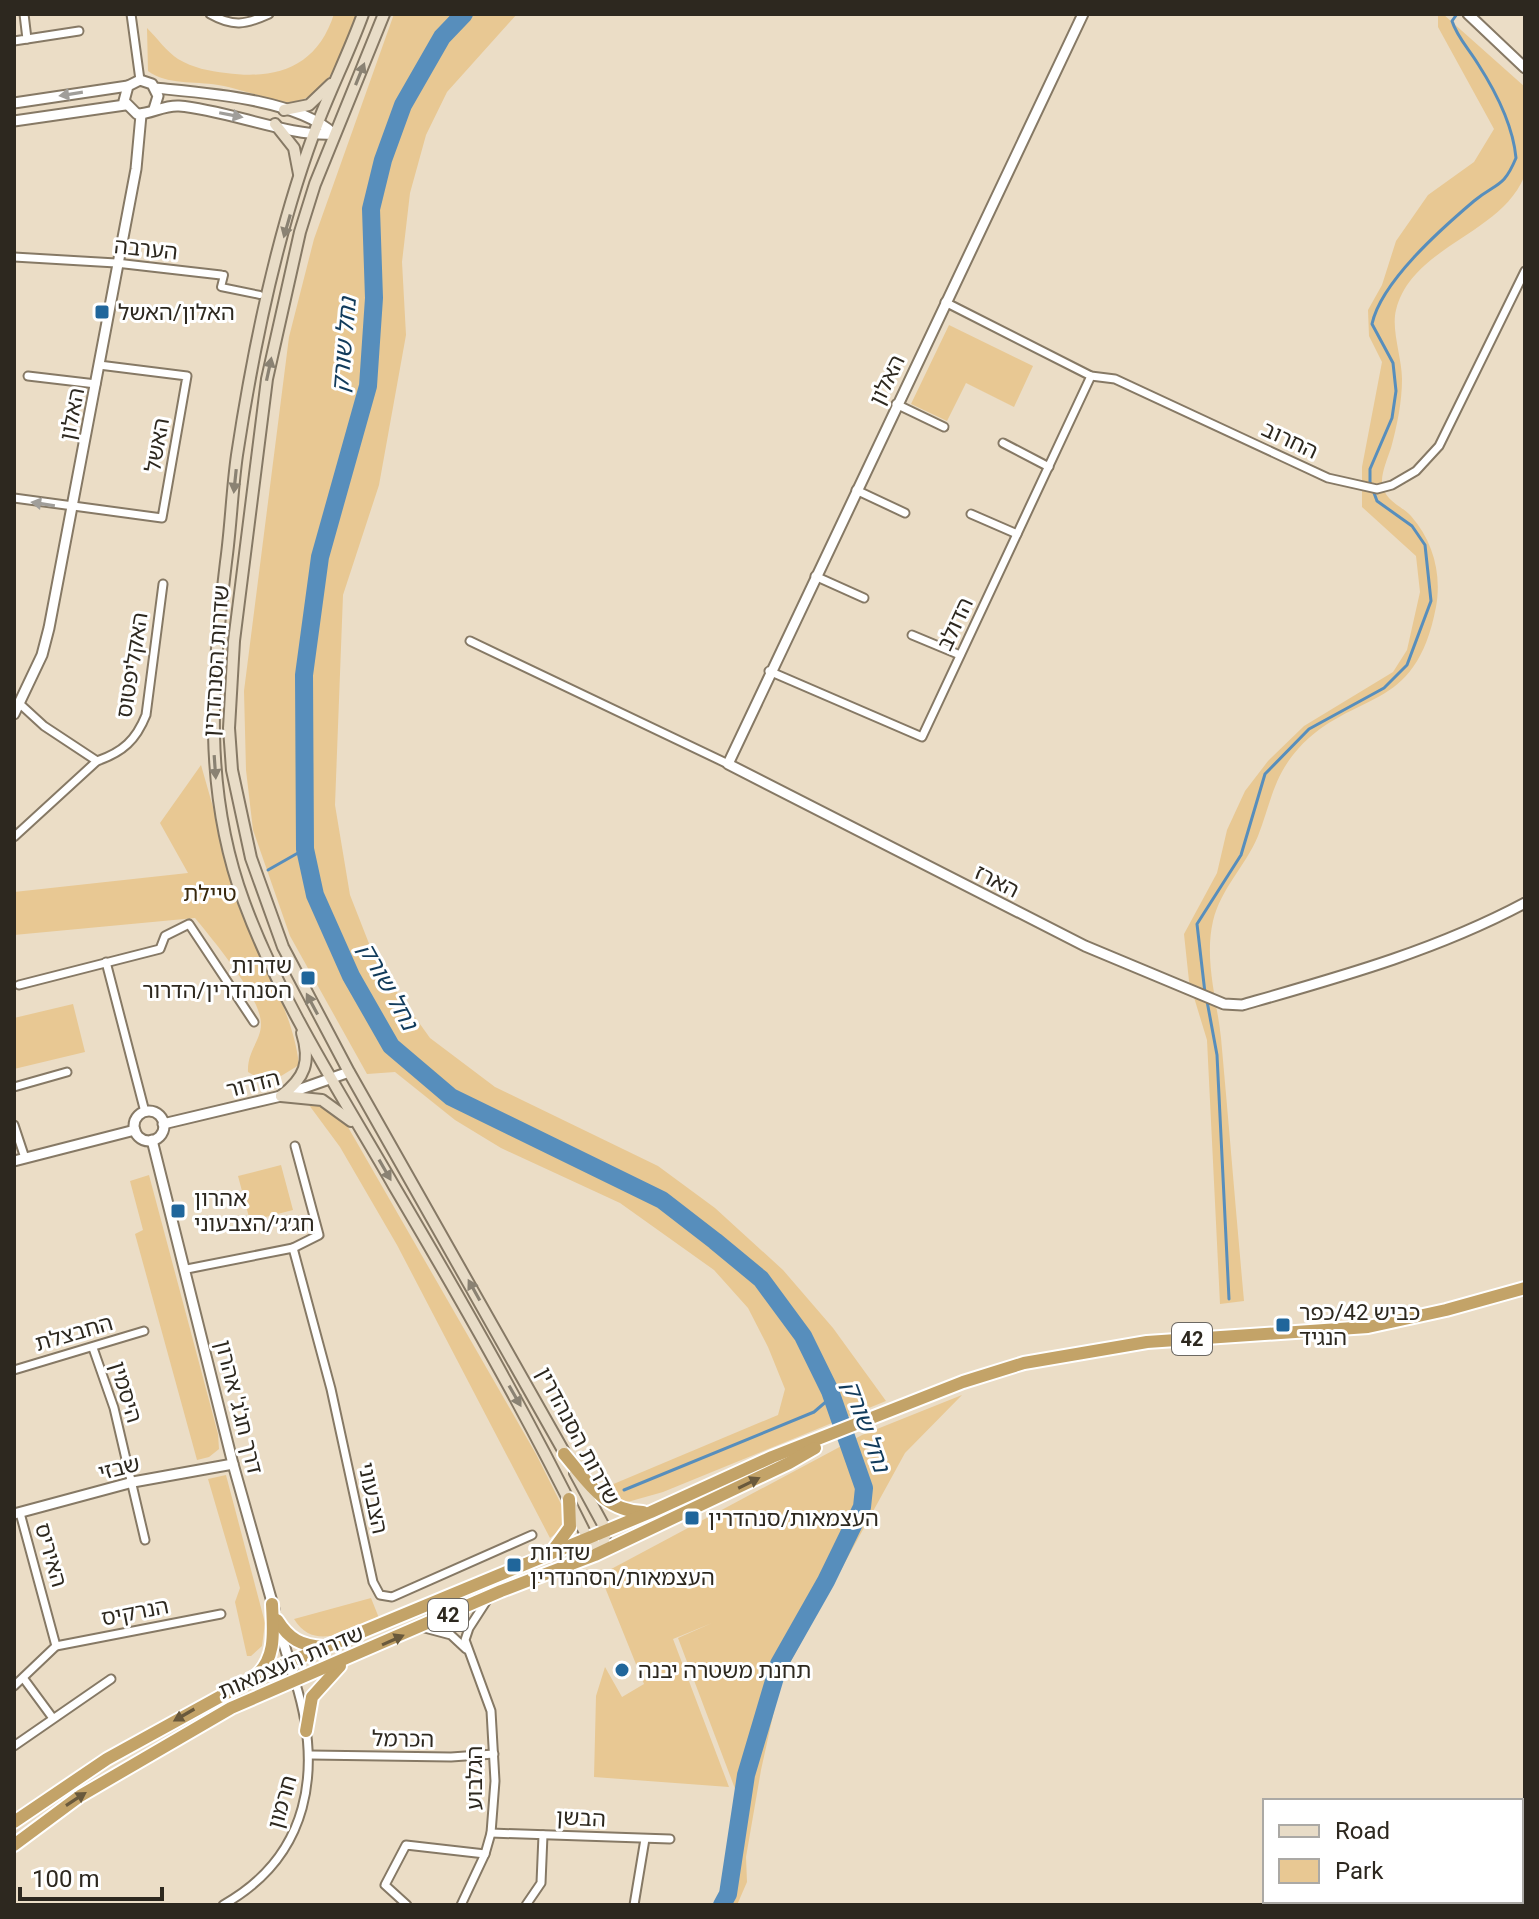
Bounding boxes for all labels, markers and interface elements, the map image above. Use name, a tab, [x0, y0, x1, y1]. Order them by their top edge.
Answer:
one-way arrow	[354, 62, 367, 86]
one-way arrow	[58, 88, 83, 100]
one-way arrow	[218, 109, 243, 121]
one-way arrow	[280, 215, 293, 239]
street label: הערבה	[113, 233, 179, 265]
water label: נחל שורק	[326, 294, 362, 394]
place label: האלון/האשל	[118, 300, 235, 325]
marker: האלון/האשל	[93, 303, 111, 321]
street label: האלון	[864, 351, 910, 409]
one-way arrow	[264, 356, 276, 381]
street label: האלון	[55, 386, 89, 442]
street label: האשל	[140, 416, 174, 474]
street label: החרוב	[1258, 416, 1322, 464]
one-way arrow	[228, 468, 241, 493]
one-way arrow	[30, 497, 55, 509]
street label: שדרות הסנהדרין	[198, 584, 234, 738]
street label: הדולב	[932, 594, 978, 654]
street label: האקליפטוס	[111, 610, 153, 720]
one-way arrow	[209, 755, 222, 780]
street label: הארז	[971, 859, 1023, 903]
park label: טיילת	[183, 881, 237, 906]
water label: נחל שורק	[353, 937, 424, 1036]
place label: שדרות הסנהדרין/הדרור	[142, 953, 292, 1003]
marker: שדרות הסנהדרין/הדרור	[299, 969, 317, 987]
one-way arrow	[305, 992, 319, 1015]
street label: הדרור	[224, 1065, 282, 1103]
one-way arrow	[378, 1159, 392, 1181]
place label: אהרון חג׳ג׳/הצבעוני	[194, 1186, 315, 1236]
marker: אהרון חג׳ג׳/הצבעוני	[169, 1202, 187, 1220]
one-way arrow	[467, 1278, 481, 1301]
place label: כביש 42/כפר הנגיד	[1299, 1300, 1420, 1350]
street label: החבצלת	[32, 1310, 116, 1356]
marker: כביש 42/כפר הנגיד	[1274, 1316, 1292, 1334]
road number: 42	[1172, 1323, 1212, 1355]
street label: דרך חג'ג' אהרון	[210, 1338, 268, 1477]
street label: היסמין	[105, 1358, 147, 1426]
street label: שדרות הסנהדרין	[531, 1363, 625, 1509]
water label: נחל שורק	[837, 1376, 896, 1477]
one-way arrow	[508, 1384, 522, 1407]
street label: שבזי	[96, 1451, 142, 1485]
street label: הצבעוני	[353, 1460, 393, 1536]
one-way arrow	[737, 1476, 761, 1490]
place label: העצמאות/סנהדרין	[708, 1506, 879, 1531]
marker: העצמאות/סנהדרין	[683, 1509, 701, 1527]
street label: האיריס	[30, 1520, 72, 1590]
place label: שדרות העצמאות/הסהנדרין	[530, 1540, 715, 1590]
marker: שדרות העצמאות/הסהנדרין	[505, 1556, 523, 1574]
street label: הנרקיס	[99, 1593, 171, 1631]
road number: 42	[428, 1599, 468, 1631]
street label: שדרות העצמאות	[215, 1620, 367, 1704]
one-way arrow	[381, 1633, 405, 1646]
place label: תחנת משטרה יבנה	[638, 1658, 811, 1683]
marker: תחנת משטרה יבנה	[613, 1661, 631, 1679]
one-way arrow	[173, 1708, 195, 1722]
street label: הכרמל	[372, 1726, 434, 1752]
street label: הגלבוע	[462, 1746, 487, 1810]
street label: חרמון	[263, 1772, 301, 1832]
one-way arrow	[66, 1791, 87, 1806]
legend	[1263, 1799, 1523, 1903]
street label: הבשן	[556, 1804, 606, 1832]
text: Road	[1335, 1817, 1390, 1845]
scale bar	[20, 1851, 162, 1901]
text: Park	[1335, 1857, 1384, 1885]
text: 100 m	[32, 1865, 99, 1893]

